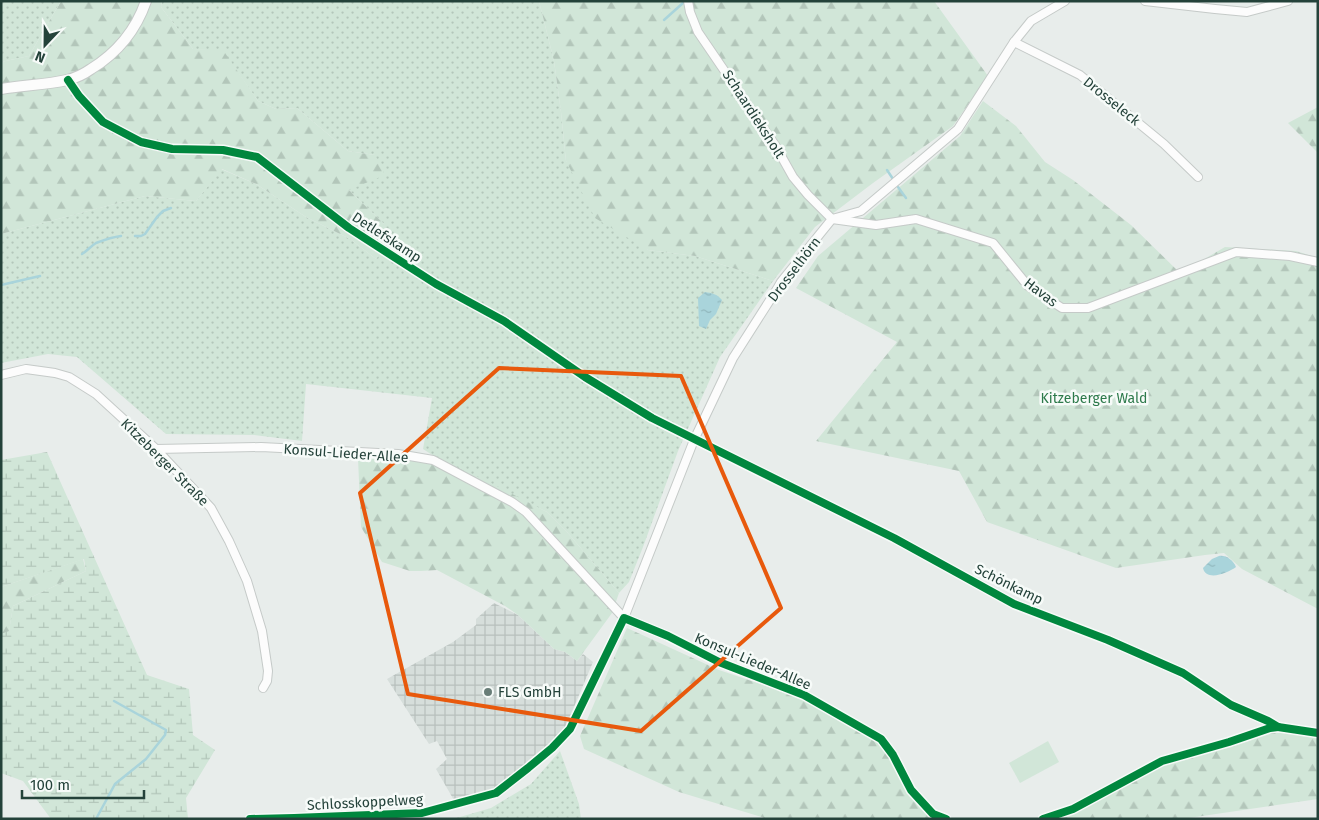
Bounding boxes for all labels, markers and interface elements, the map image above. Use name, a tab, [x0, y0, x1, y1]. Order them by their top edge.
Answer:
north arrow	[20, 20, 70, 70]
text: N	[33, 47, 48, 66]
street label: Schaardieksholt	[719, 67, 789, 162]
street label: Drosseleck	[1080, 73, 1144, 130]
street label: Detlefskamp	[349, 209, 425, 266]
street label: Drosselhörn	[764, 234, 824, 305]
street label: Havas	[1021, 274, 1061, 311]
park label: Kitzeberger Wald	[1041, 390, 1147, 407]
street label: Kitzeberger Straße	[117, 415, 212, 510]
street label: Konsul-Lieder-Allee	[283, 441, 409, 466]
street label: Schönkamp	[972, 561, 1046, 608]
street label: Konsul-Lieder-Allee	[692, 629, 814, 694]
place label: FLS GmbH	[498, 684, 562, 701]
marker: FLS GmbH	[482, 686, 494, 698]
scale bar	[22, 768, 145, 800]
text: 100 m	[30, 776, 70, 794]
street label: Schlosskoppelweg	[307, 791, 424, 814]

